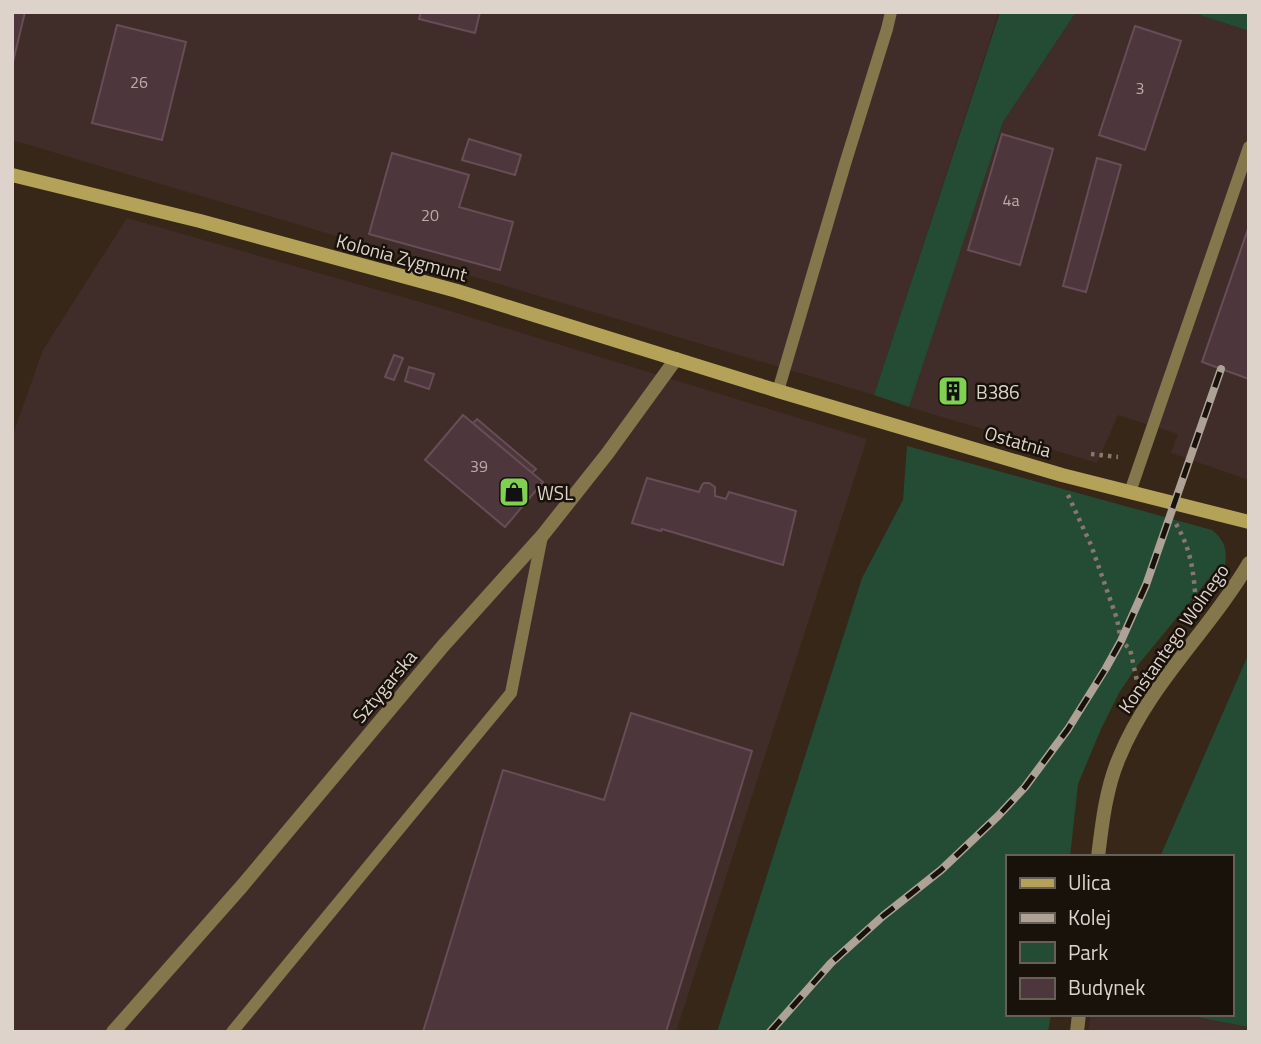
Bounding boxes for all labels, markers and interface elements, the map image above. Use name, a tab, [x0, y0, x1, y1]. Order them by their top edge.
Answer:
house number: 26	[130, 70, 148, 94]
house number: 3	[1136, 76, 1144, 100]
house number: 4a	[1003, 188, 1019, 212]
house number: 20	[421, 203, 439, 227]
street label: Kolonia Zygmunt	[333, 226, 471, 289]
building icon: B386	[936, 374, 970, 408]
place label: B386	[976, 377, 1020, 406]
street label: Ostatnia	[981, 418, 1055, 464]
house number: 39	[470, 454, 488, 478]
shop icon: WSL	[497, 475, 531, 509]
place label: WSL	[537, 478, 573, 507]
street label: Konstantego Wolnego	[1110, 557, 1236, 719]
street label: Sztygarska	[345, 643, 424, 729]
legend	[1006, 855, 1233, 1016]
text: Ulica	[1068, 866, 1111, 898]
text: Kolej	[1068, 901, 1111, 933]
text: Park	[1068, 936, 1108, 968]
text: Budynek	[1068, 971, 1145, 1003]

